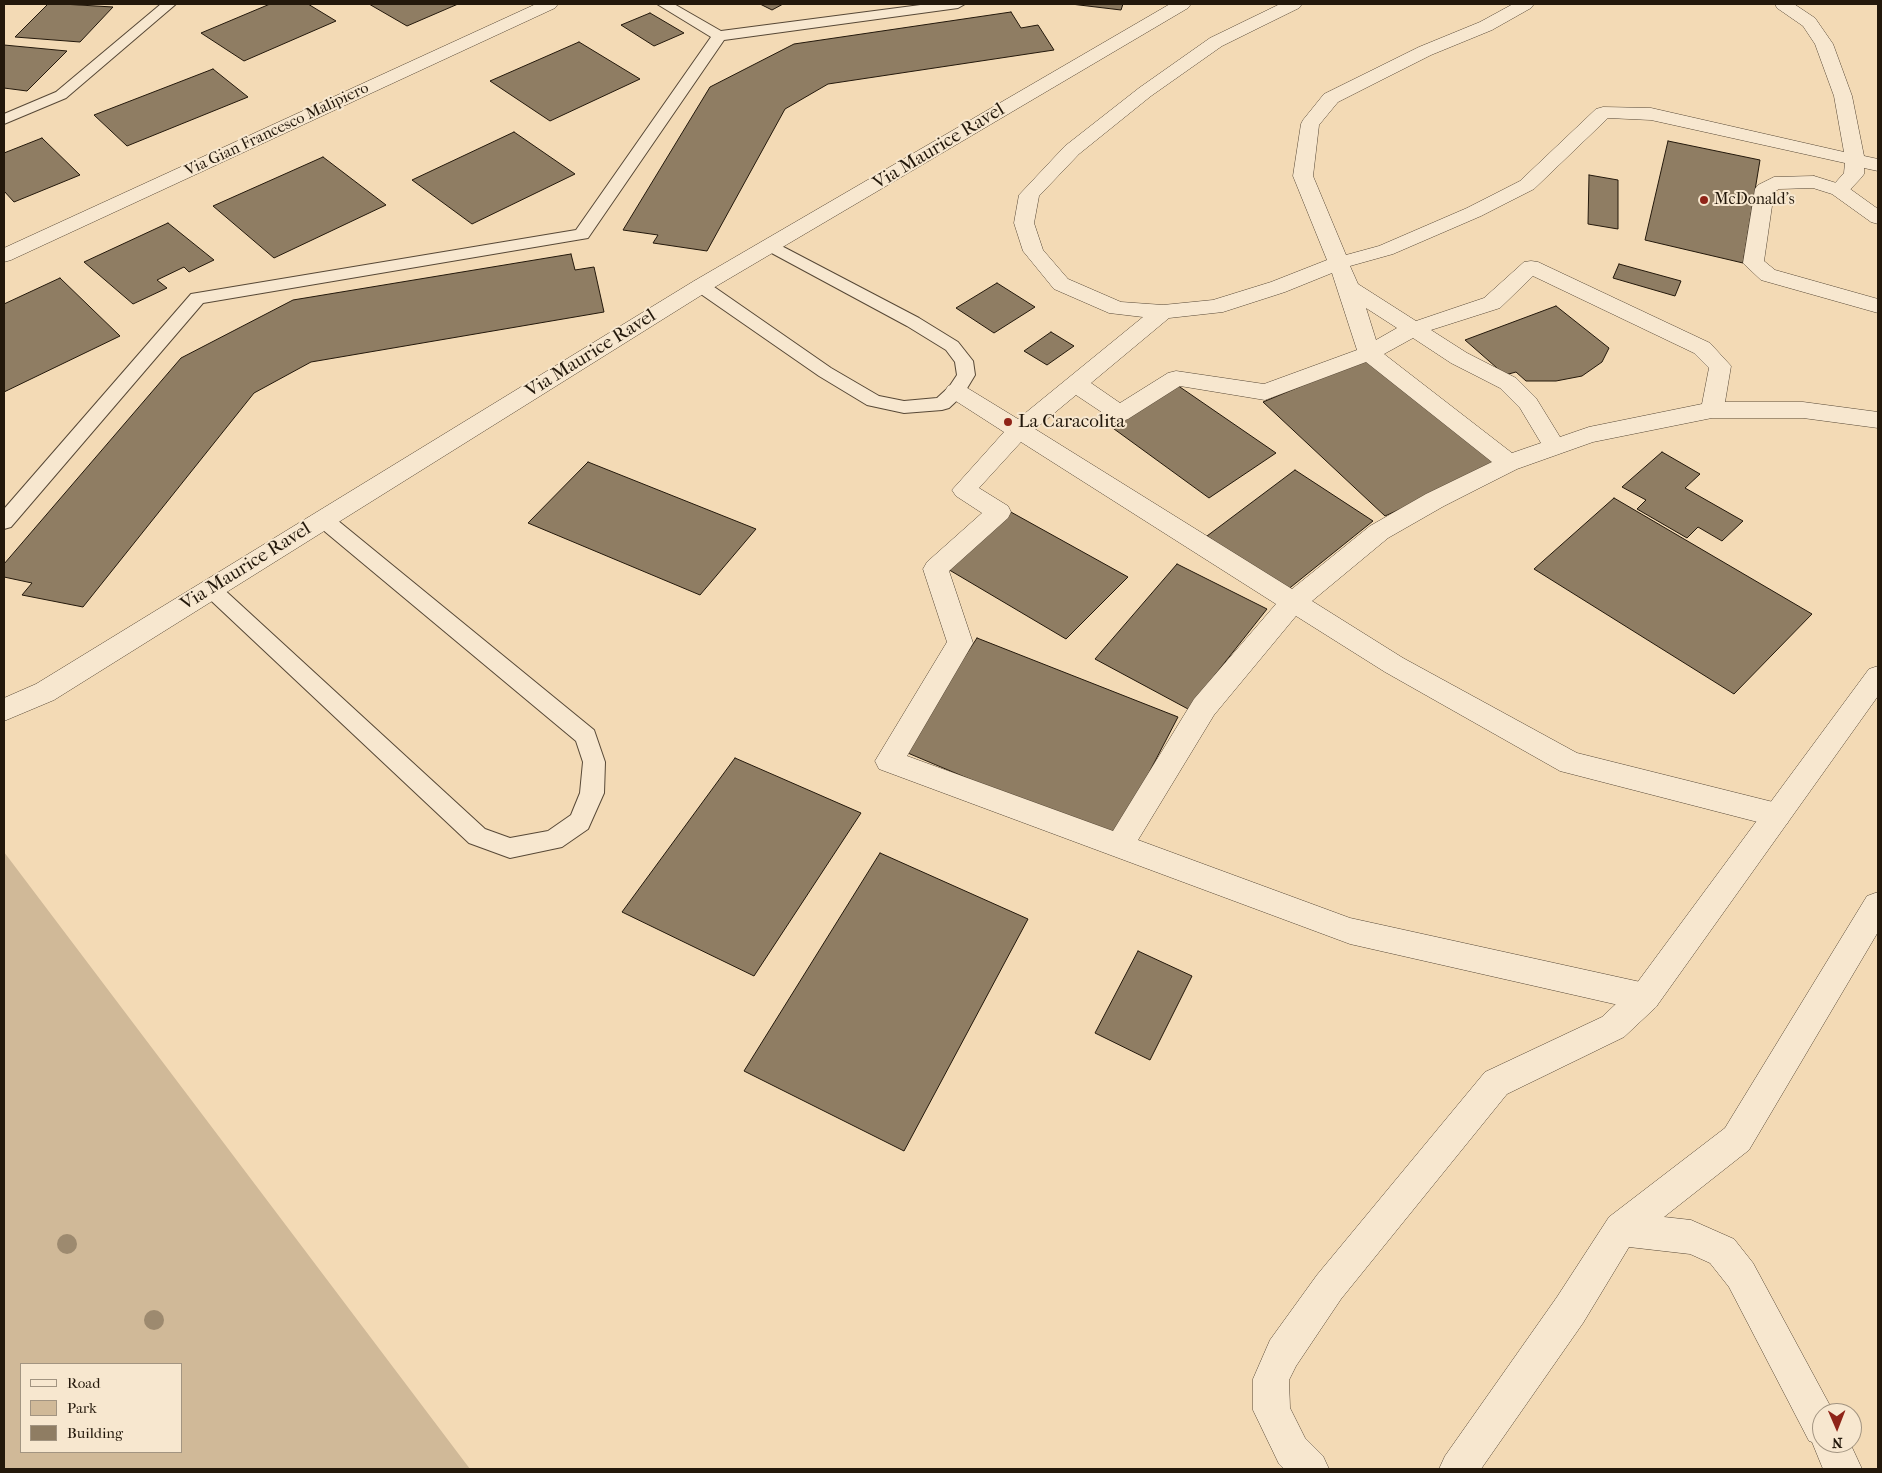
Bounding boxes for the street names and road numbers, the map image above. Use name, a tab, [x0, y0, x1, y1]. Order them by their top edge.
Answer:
street label: Via Gian Francesco Malipiero	[182, 79, 372, 181]
street label: Via Maurice Ravel	[869, 99, 1009, 195]
street label: Via Maurice Ravel	[522, 305, 660, 403]
street label: Via Maurice Ravel	[177, 518, 315, 616]

